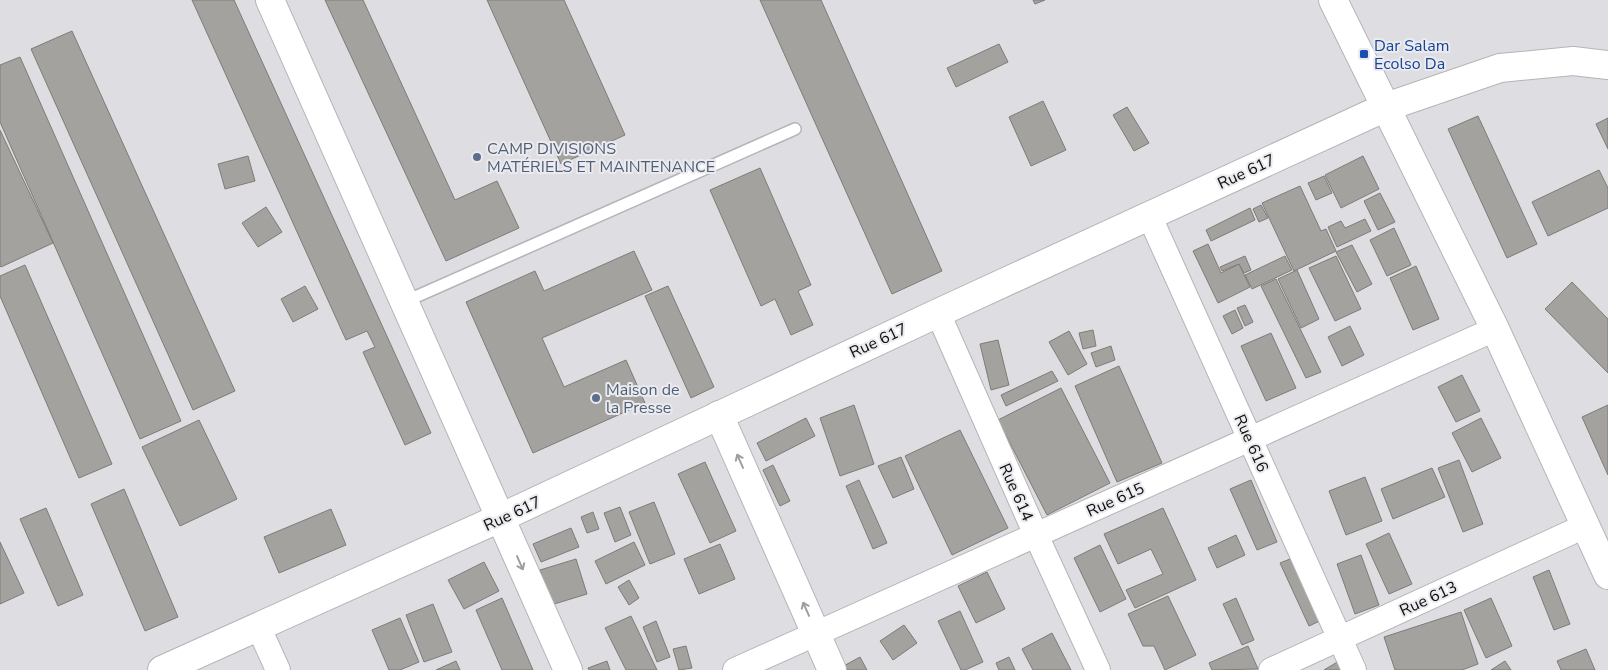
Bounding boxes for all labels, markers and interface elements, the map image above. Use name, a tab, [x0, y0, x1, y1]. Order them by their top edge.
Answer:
place label: Dar Salam Ecolso Da	[1374, 35, 1449, 75]
marker: Dar Salam Ecolso Da	[1358, 48, 1370, 60]
place label: CAMP DIVISIONS MATÉRIELS ET MAINTENANCE	[487, 138, 715, 178]
street label: Rue 617	[1214, 149, 1279, 195]
marker: CAMP DIVISIONS MATÉRIELS ET MAINTENANCE	[471, 151, 483, 163]
street label: Rue 617	[846, 318, 911, 364]
place label: Maison de la Presse	[606, 379, 680, 419]
marker: Maison de la Presse	[590, 392, 602, 404]
street label: Rue 616	[1229, 411, 1274, 476]
one-way arrow	[734, 454, 744, 469]
street label: Rue 614	[994, 460, 1039, 525]
street label: Rue 615	[1083, 477, 1148, 522]
street label: Rue 617	[480, 491, 545, 537]
one-way arrow	[516, 555, 526, 570]
street label: Rue 613	[1396, 576, 1461, 622]
one-way arrow	[800, 602, 810, 617]

